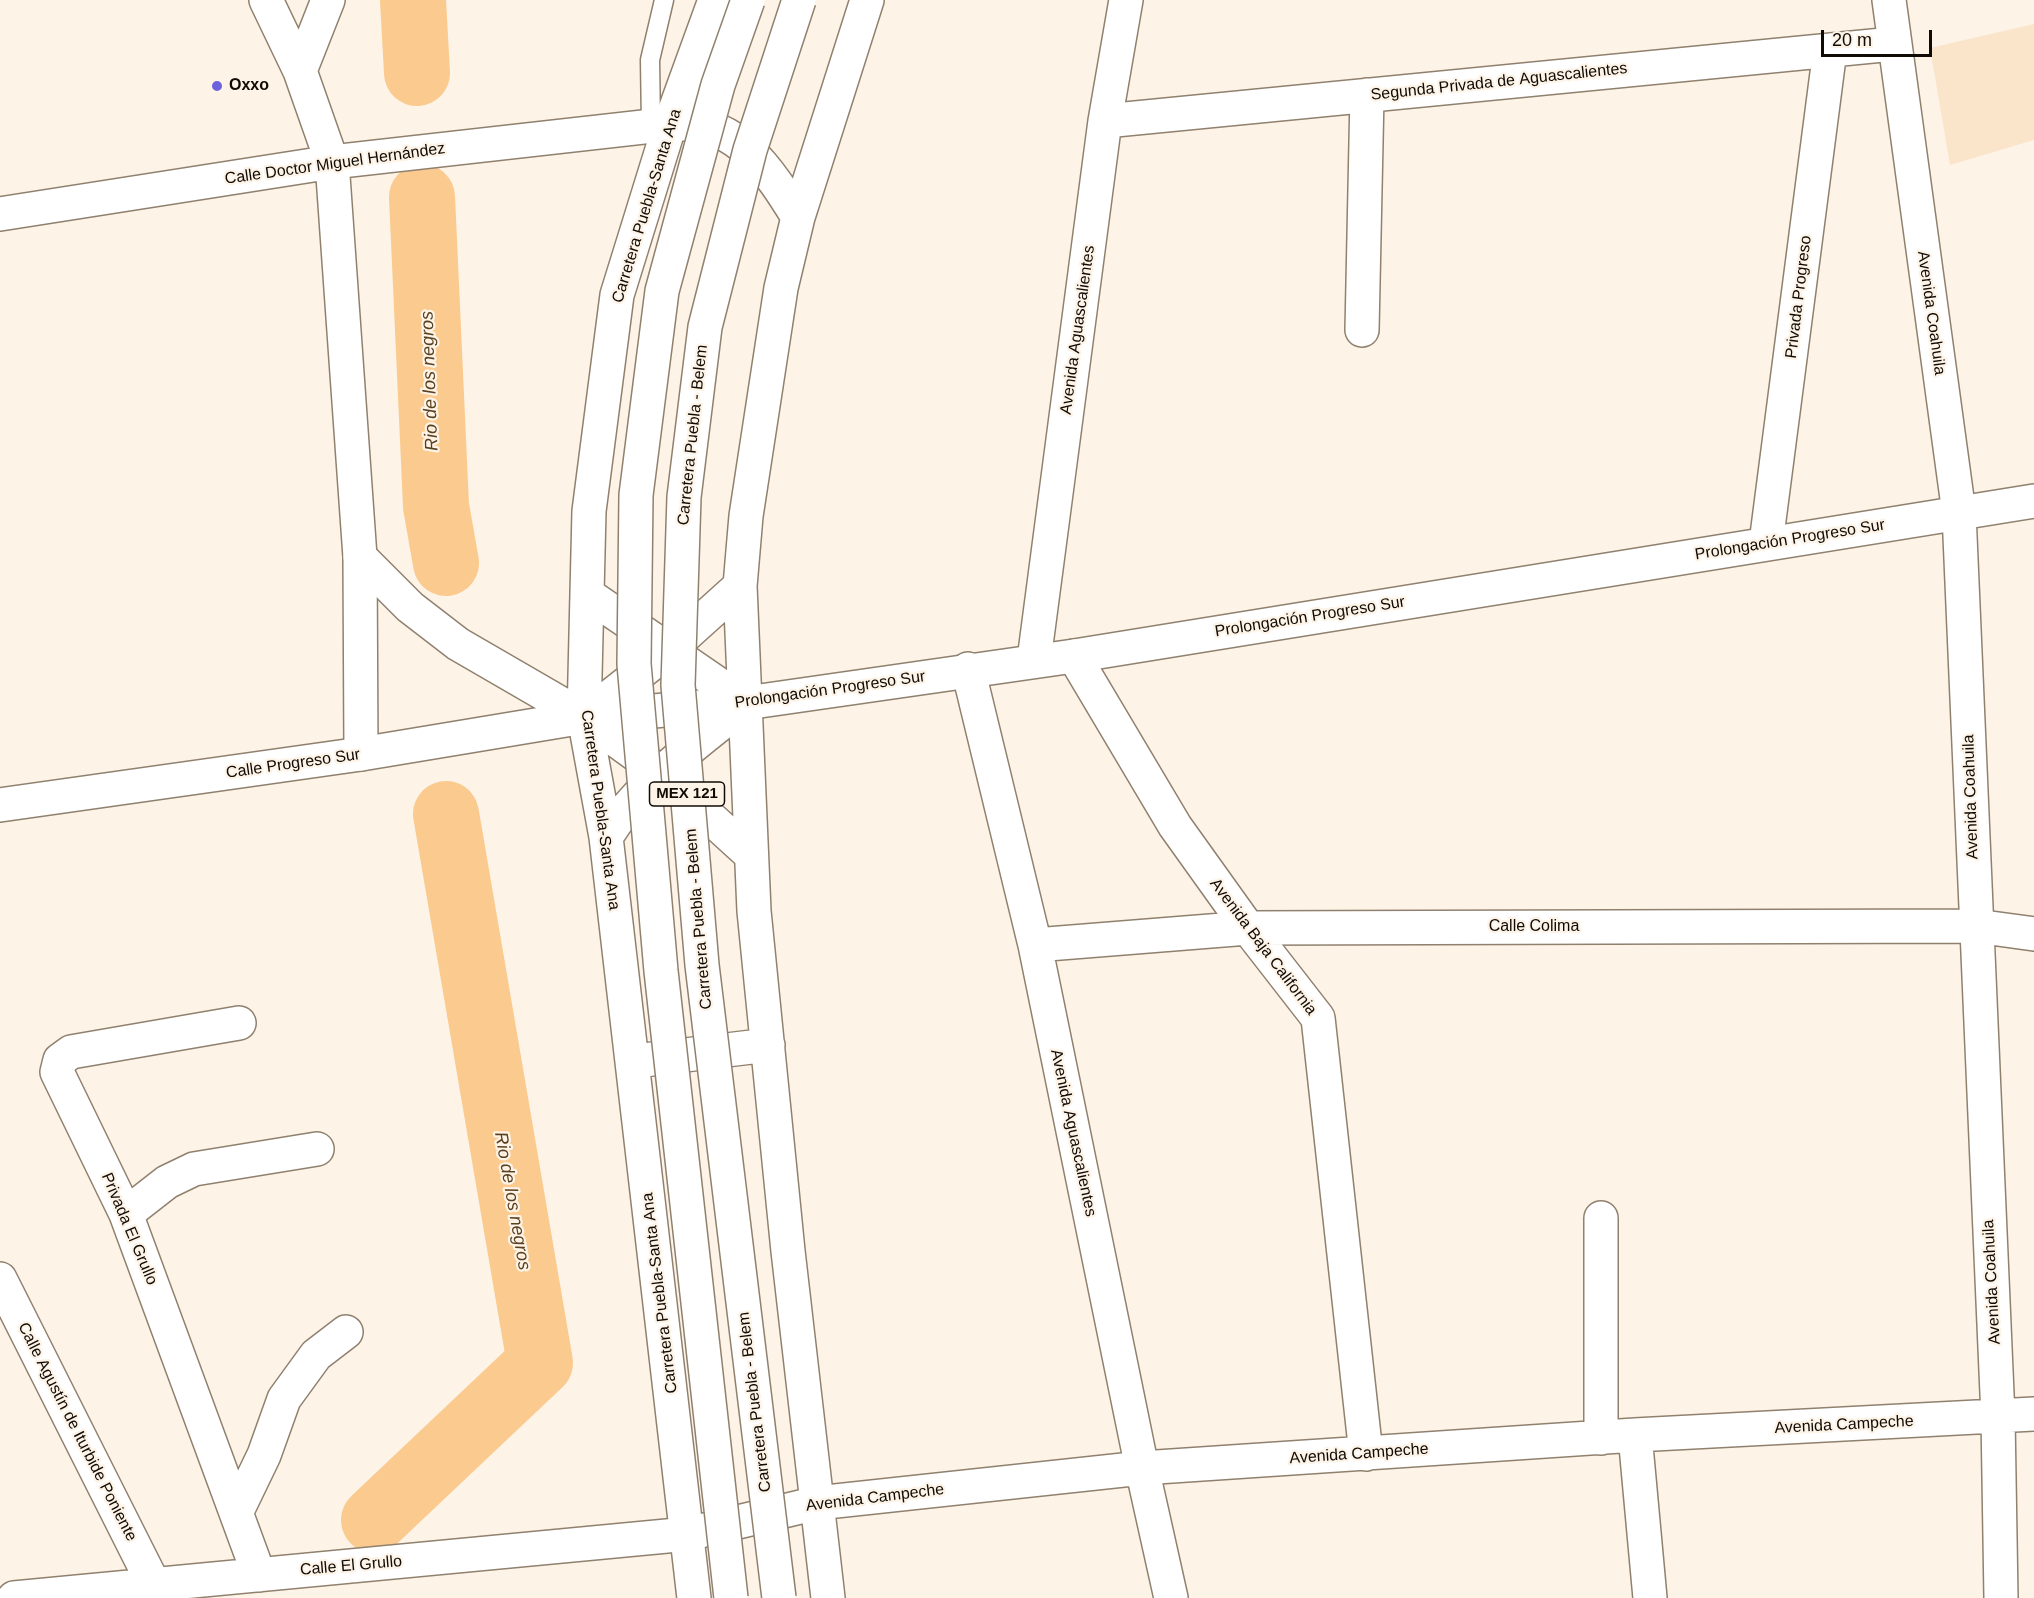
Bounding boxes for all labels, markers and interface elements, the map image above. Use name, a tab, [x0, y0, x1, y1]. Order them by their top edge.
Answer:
scale bar	[1824, 18, 1935, 56]
text: 20 m	[1832, 30, 1872, 50]
street label: Segunda Privada de Aguascalientes	[1370, 59, 1628, 105]
place label: Oxxo	[229, 76, 269, 96]
marker: Oxxo	[210, 79, 224, 93]
street label: Carretera Puebla-Santa Ana	[608, 107, 686, 305]
street label: Calle Doctor Miguel Hernández	[224, 139, 446, 189]
street label: Privada Progreso	[1782, 234, 1816, 360]
street label: Avenida Aguascalientes	[1057, 244, 1099, 416]
street label: Avenida Coahuila	[1913, 250, 1949, 376]
water label: Rio de los negros	[417, 311, 443, 451]
street label: Carretera Puebla - Belem	[674, 344, 712, 526]
street label: Prolongación Progreso Sur	[1694, 515, 1886, 565]
street label: Prolongación Progreso Sur	[1214, 592, 1406, 642]
street label: Prolongación Progreso Sur	[734, 667, 926, 713]
street label: Carretera Puebla-Santa Ana	[576, 709, 624, 911]
street label: Avenida Coahuila	[1959, 734, 1983, 860]
street label: Calle Progreso Sur	[225, 745, 361, 783]
road number: MEX 121	[650, 782, 724, 806]
street label: Carretera Puebla - Belem	[682, 828, 716, 1010]
street label: Avenida Baja California	[1205, 875, 1321, 1019]
street label: Calle Colima	[1489, 917, 1579, 937]
street label: Avenida Aguascalientes	[1046, 1048, 1100, 1218]
water label: Rio de los negros	[489, 1130, 535, 1272]
street label: Privada El Grullo	[97, 1170, 161, 1288]
street label: Carretera Puebla-Santa Ana	[638, 1192, 682, 1394]
street label: Avenida Coahuila	[1979, 1219, 2005, 1345]
street label: Carretera Puebla - Belem	[734, 1311, 776, 1493]
street label: Calle Agustín de Iturbide Poniente	[13, 1319, 141, 1545]
street label: Avenida Campeche	[1774, 1412, 1914, 1438]
street label: Avenida Campeche	[1289, 1440, 1429, 1468]
street label: Avenida Campeche	[805, 1480, 945, 1516]
street label: Calle El Grullo	[299, 1552, 403, 1580]

